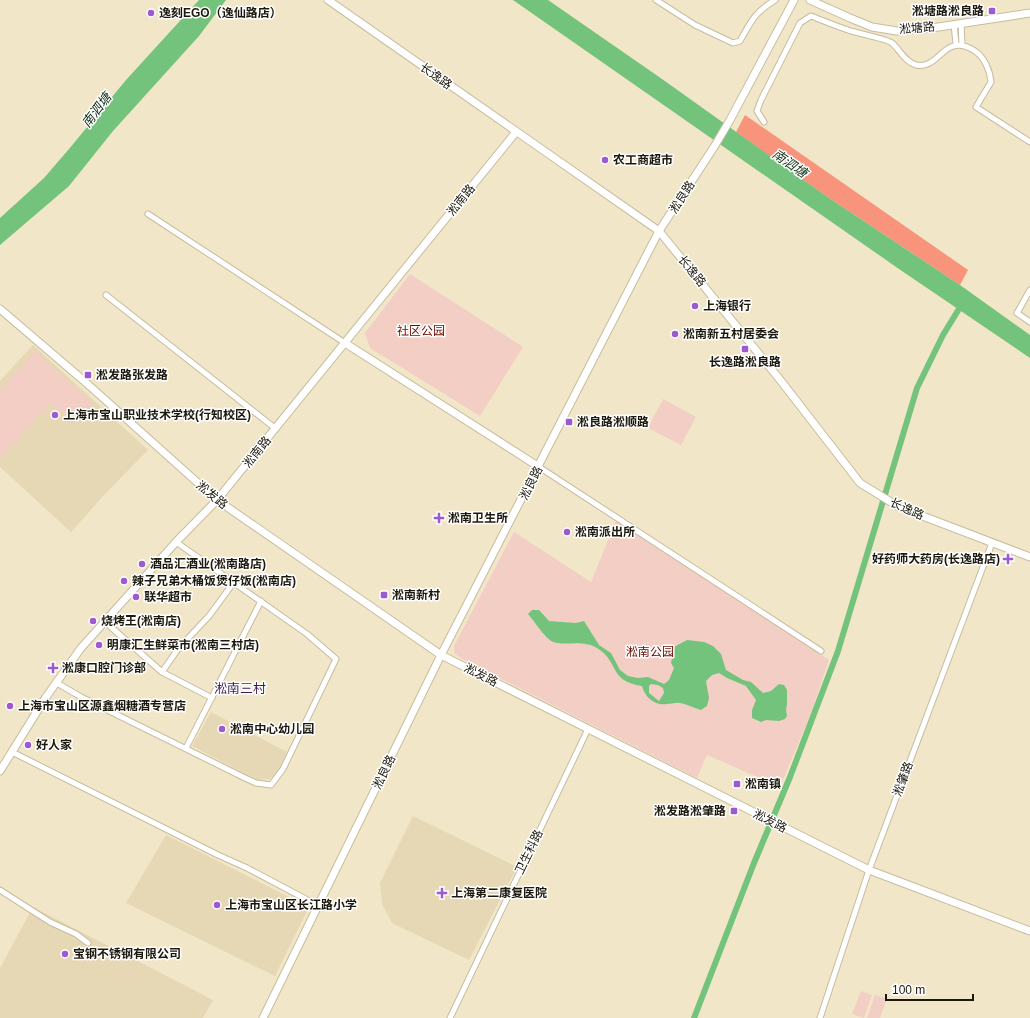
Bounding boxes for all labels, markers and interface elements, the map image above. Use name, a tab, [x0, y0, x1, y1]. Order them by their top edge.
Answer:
place label: 淞塘路淞良路	[912, 4, 984, 18]
place label: 逸刻EGO（逸仙路店）	[159, 6, 282, 20]
marker: 淞塘路淞良路	[987, 6, 997, 16]
marker: 逸刻EGO（逸仙路店）	[146, 8, 156, 18]
street label: 淞塘路	[898, 19, 936, 37]
street label: 长逸路	[417, 60, 455, 92]
water label: 南泗塘	[79, 89, 115, 130]
water label: 南泗塘	[769, 146, 812, 182]
place label: 农工商超市	[613, 153, 673, 167]
marker: 农工商超市	[600, 155, 610, 165]
street label: 淞良路	[666, 178, 698, 216]
street label: 淞南路	[444, 182, 478, 218]
street label: 长逸路	[675, 253, 709, 289]
place label: 上海银行	[703, 299, 751, 313]
marker: 上海银行	[690, 301, 700, 311]
park label: 社区公园	[397, 324, 445, 338]
place label: 淞南新五村居委会	[683, 327, 779, 341]
marker: 淞南新五村居委会	[670, 329, 680, 339]
marker: 长逸路淞良路	[740, 344, 750, 354]
place label: 长逸路淞良路	[709, 355, 781, 369]
place label: 淞发路张发路	[96, 368, 168, 382]
marker: 淞发路张发路	[83, 370, 93, 380]
place label: 上海市宝山职业技术学校(行知校区)	[63, 408, 251, 422]
marker: 上海市宝山职业技术学校(行知校区)	[50, 410, 60, 420]
place label: 淞良路淞顺路	[577, 415, 649, 429]
marker: 淞良路淞顺路	[564, 417, 574, 427]
street label: 淞南路	[240, 434, 274, 470]
street label: 淞良路	[517, 464, 545, 502]
street label: 淞发路	[194, 478, 230, 512]
street label: 长逸路	[888, 495, 926, 523]
place label: 淞南卫生所	[448, 511, 508, 525]
marker: 淞南卫生所	[433, 512, 445, 524]
place label: 淞南派出所	[575, 525, 635, 539]
marker: 淞南派出所	[562, 527, 572, 537]
place label: 好药师大药房(长逸路店)	[872, 552, 1000, 566]
marker: 好药师大药房(长逸路店)	[1003, 554, 1013, 564]
place label: 酒品汇酒业(淞南路店)	[150, 557, 266, 571]
marker: 酒品汇酒业(淞南路店)	[137, 559, 147, 569]
place label: 辣子兄弟木桶饭煲仔饭(淞南店)	[132, 574, 296, 588]
marker: 辣子兄弟木桶饭煲仔饭(淞南店)	[119, 576, 129, 586]
place label: 淞南新村	[392, 588, 440, 602]
place label: 联华超市	[144, 590, 192, 604]
marker: 淞南新村	[379, 590, 389, 600]
marker: 联华超市	[131, 592, 141, 602]
place label: 烧烤王(淞南店)	[101, 614, 181, 628]
marker: 烧烤王(淞南店)	[88, 616, 98, 626]
place label: 明康汇生鲜菜市(淞南三村店)	[107, 638, 259, 652]
marker: 明康汇生鲜菜市(淞南三村店)	[94, 640, 104, 650]
park label: 淞南公园	[626, 645, 674, 659]
place label: 淞康口腔门诊部	[62, 661, 146, 675]
street label: 淞发路	[462, 661, 500, 689]
marker: 淞康口腔门诊部	[47, 662, 59, 674]
district label: 淞南三村	[214, 681, 266, 696]
place label: 上海市宝山区源鑫烟糖酒专营店	[18, 699, 186, 713]
marker: 上海市宝山区源鑫烟糖酒专营店	[5, 701, 15, 711]
place label: 淞南中心幼儿园	[230, 722, 314, 736]
marker: 淞南中心幼儿园	[217, 724, 227, 734]
place label: 好人家	[36, 738, 72, 752]
marker: 好人家	[23, 740, 33, 750]
street label: 淞良路	[370, 753, 398, 791]
street label: 淞肇路	[890, 760, 916, 798]
place label: 淞南镇	[745, 777, 781, 791]
marker: 淞南镇	[732, 779, 742, 789]
place label: 淞发路淞肇路	[654, 804, 726, 818]
marker: 淞发路淞肇路	[729, 806, 739, 816]
street label: 淞发路	[751, 807, 789, 835]
street label: 卫生科路	[512, 827, 546, 877]
place label: 上海第二康复医院	[451, 886, 547, 900]
marker: 上海第二康复医院	[436, 887, 448, 899]
place label: 上海市宝山区长江路小学	[225, 898, 357, 912]
marker: 上海市宝山区长江路小学	[212, 900, 222, 910]
place label: 宝钢不锈钢有限公司	[73, 947, 181, 961]
marker: 宝钢不锈钢有限公司	[60, 949, 70, 959]
scale bar	[886, 976, 973, 1002]
text: 100 m	[892, 983, 925, 997]

